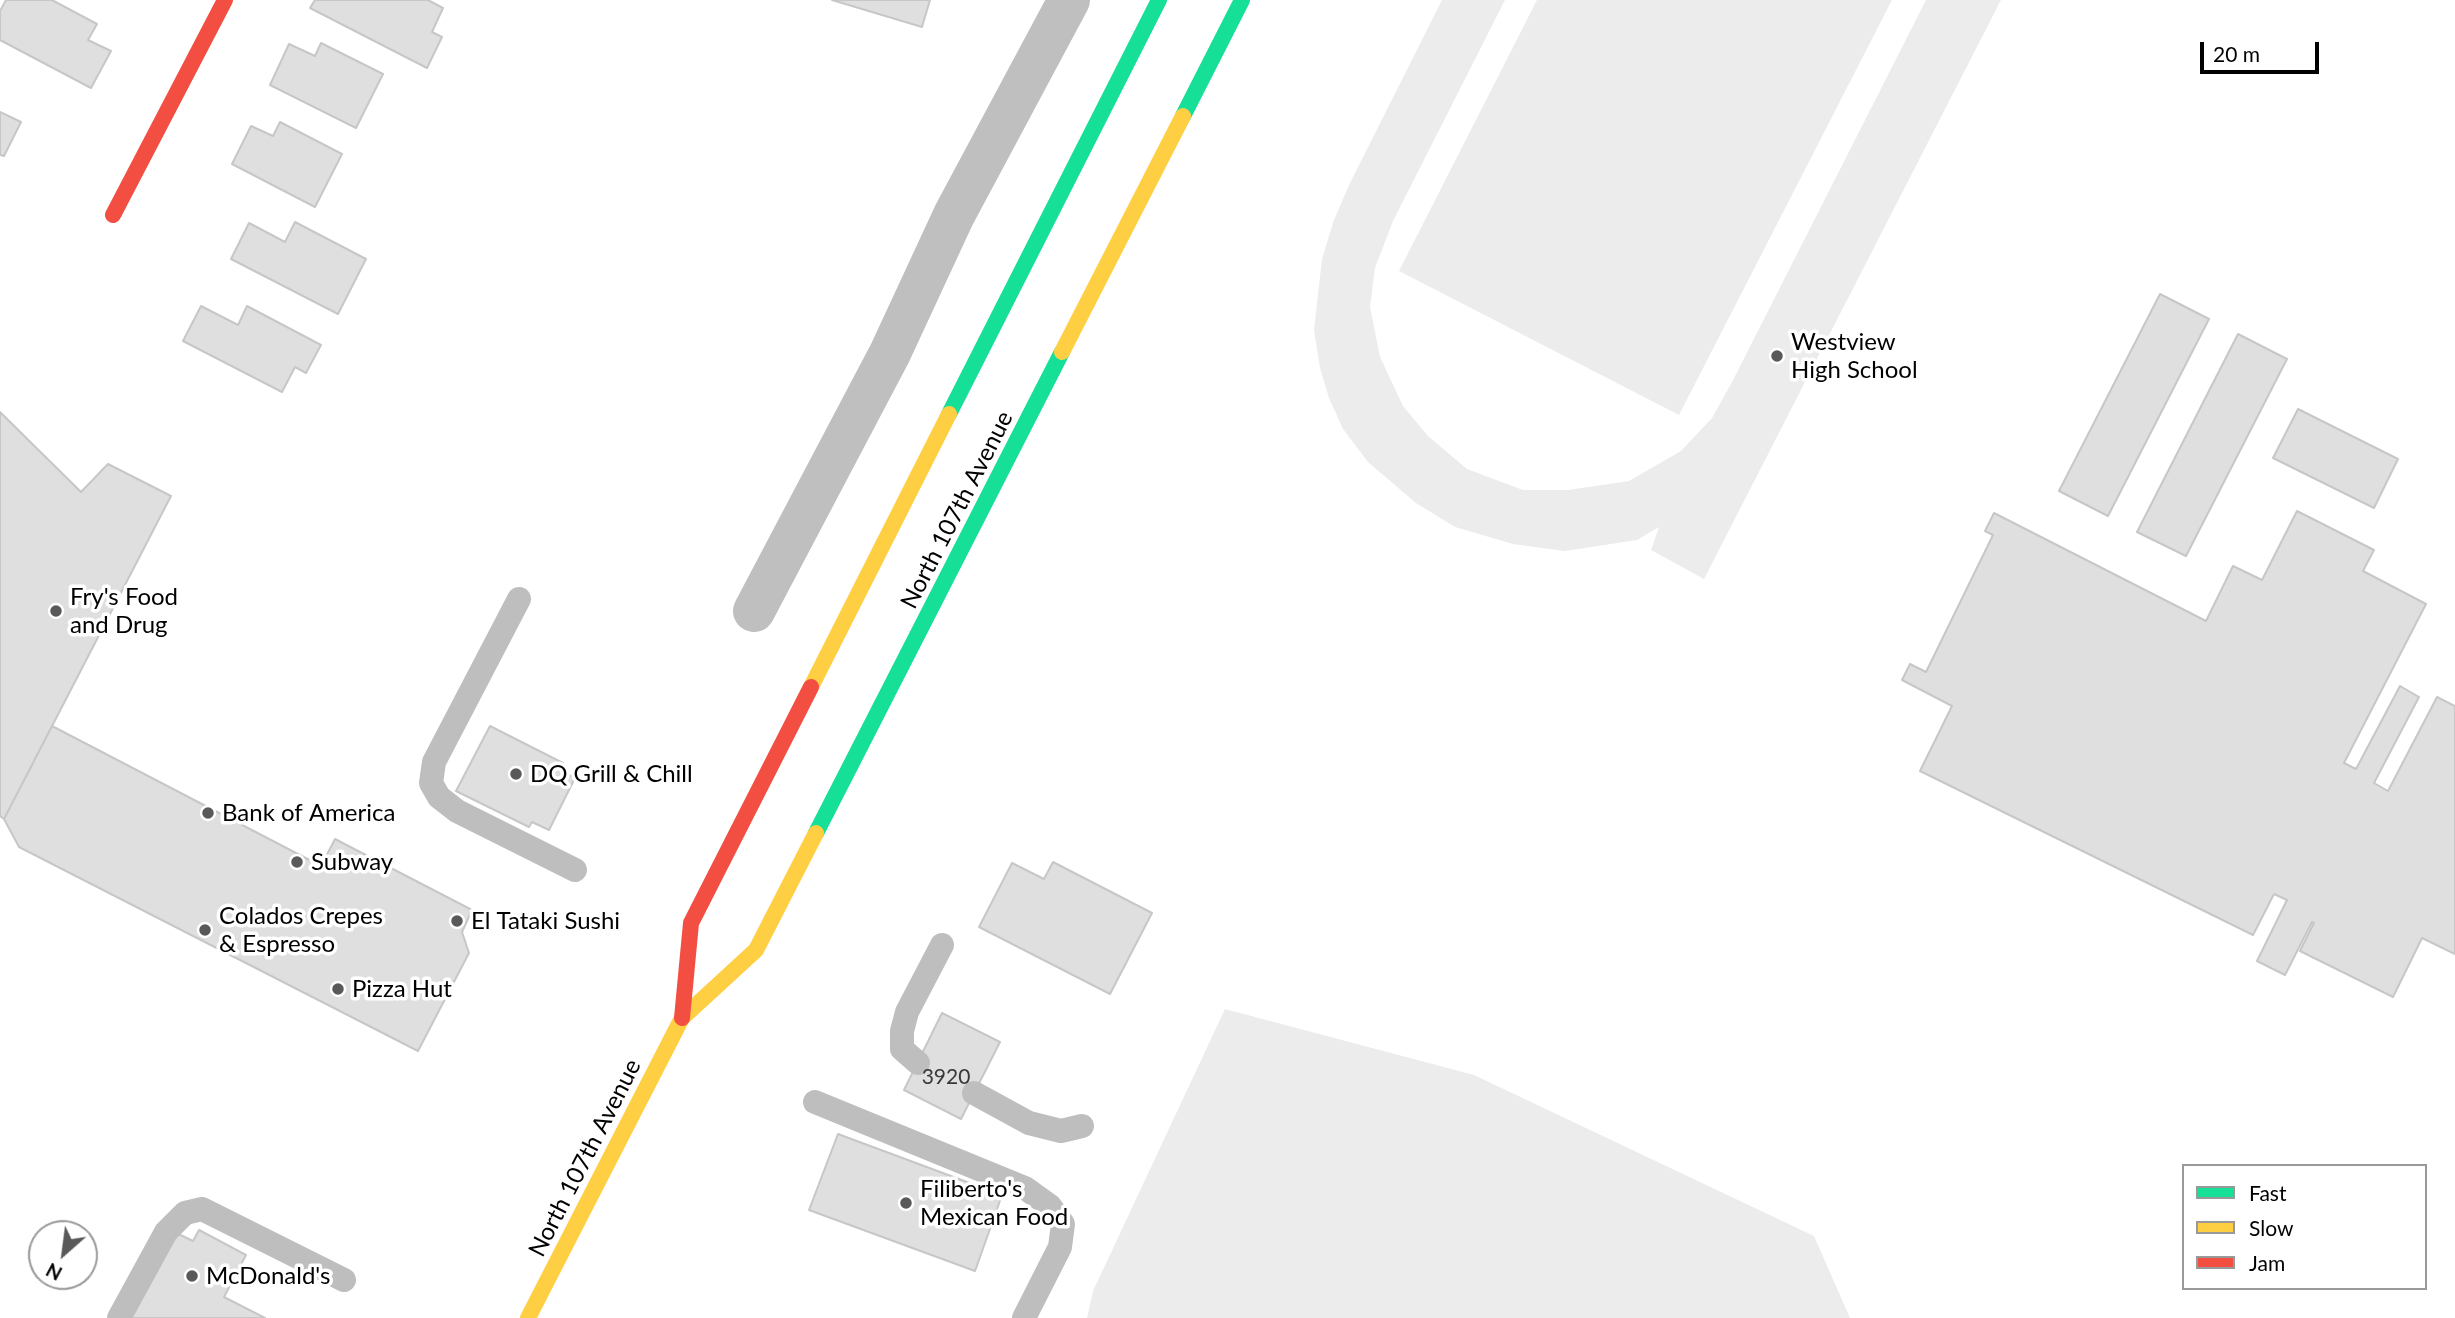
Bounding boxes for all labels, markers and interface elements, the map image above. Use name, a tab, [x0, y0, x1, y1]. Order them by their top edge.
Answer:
scale bar	[2203, 28, 2322, 72]
text: 20 m	[2213, 41, 2260, 66]
place label: Westview High School	[1791, 328, 1918, 384]
marker: Westview High School	[1769, 348, 1785, 364]
street label: North 107th Avenue	[895, 406, 1019, 614]
place label: Fry's Food and Drug	[70, 583, 178, 639]
marker: Fry's Food and Drug	[48, 603, 64, 619]
place label: DQ Grill & Chill	[530, 760, 693, 788]
marker: DQ Grill & Chill	[508, 766, 524, 782]
place label: Bank of America	[222, 799, 395, 827]
marker: Bank of America	[200, 805, 216, 821]
place label: Subway	[311, 848, 393, 876]
marker: Subway	[289, 854, 305, 870]
place label: Colados Crepes & Espresso	[219, 902, 383, 958]
place label: El Tataki Sushi	[471, 907, 620, 935]
marker: El Tataki Sushi	[449, 913, 465, 929]
marker: Colados Crepes & Espresso	[197, 922, 213, 938]
place label: Pizza Hut	[352, 975, 452, 1003]
marker: Pizza Hut	[330, 981, 346, 997]
street label: North 107th Avenue	[523, 1054, 647, 1262]
house number: 3920	[922, 1064, 970, 1090]
legend	[2182, 1164, 2427, 1290]
place label: Filiberto's Mexican Food	[920, 1175, 1068, 1231]
text: Fast	[2249, 1180, 2286, 1205]
marker: Filiberto's Mexican Food	[898, 1195, 914, 1211]
text: Slow	[2249, 1215, 2293, 1240]
north arrow	[28, 1220, 98, 1290]
text: Jam	[2249, 1250, 2285, 1275]
text: N	[42, 1259, 66, 1286]
place label: McDonald's	[206, 1262, 330, 1290]
marker: McDonald's	[184, 1268, 200, 1284]

